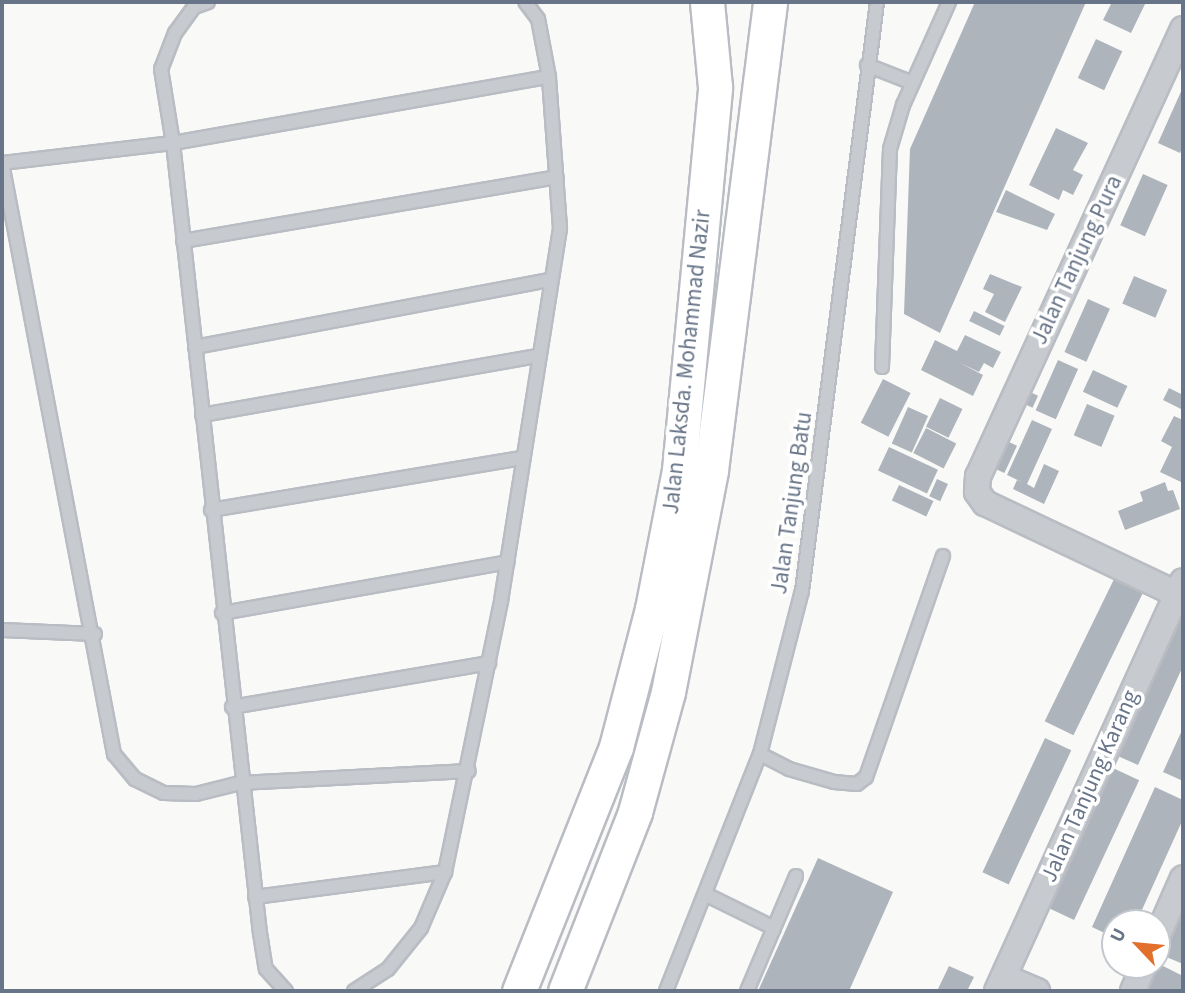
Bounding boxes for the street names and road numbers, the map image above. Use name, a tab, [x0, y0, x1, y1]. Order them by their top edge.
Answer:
street label: Jalan Tanjung Pura	[1026, 171, 1128, 349]
street label: Jalan Laksda. Mohammad Nazir	[657, 208, 717, 516]
street label: Jalan Tanjung Batu	[766, 410, 818, 596]
street label: Jalan Tanjung Karang	[1035, 686, 1145, 886]

